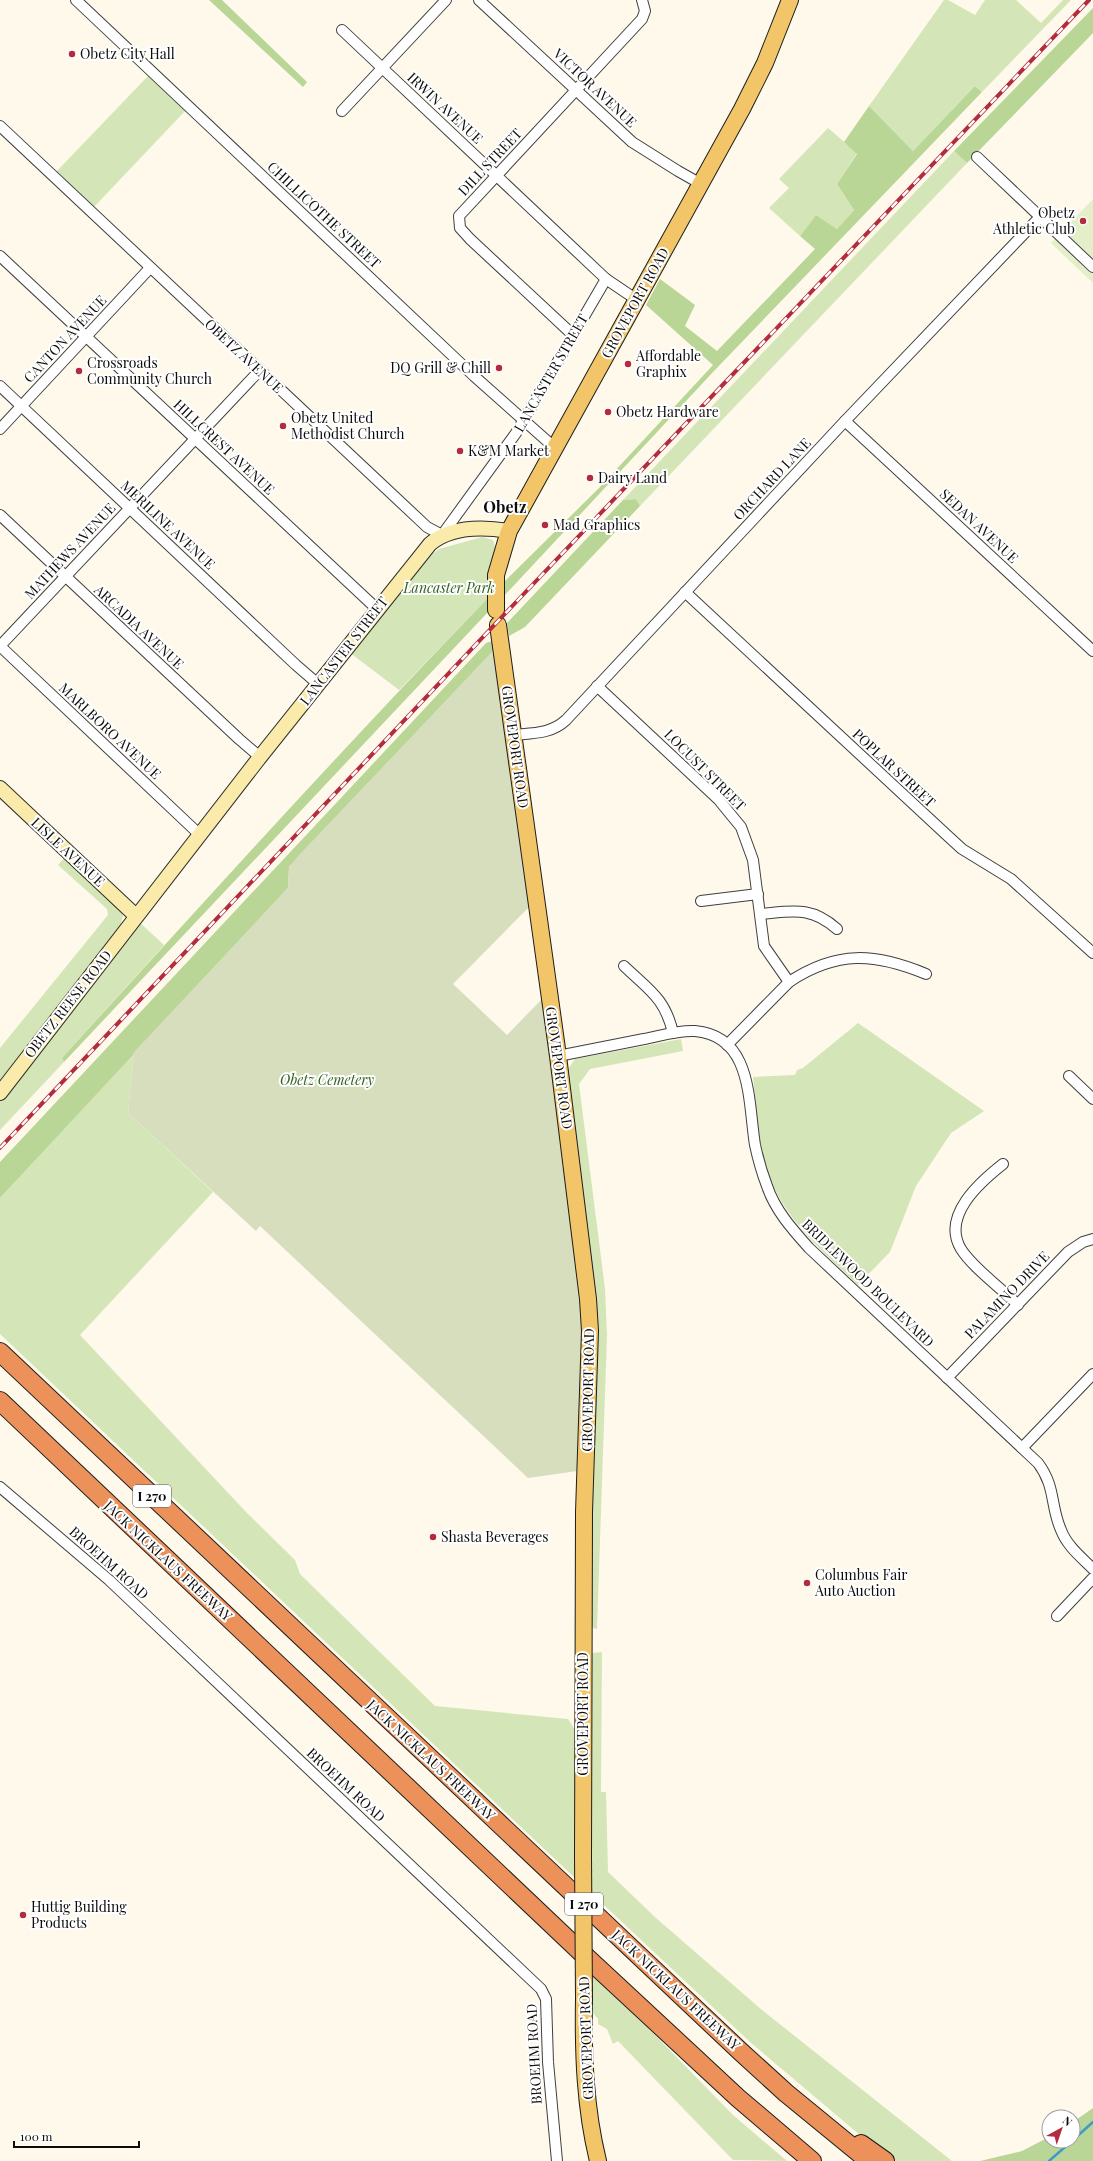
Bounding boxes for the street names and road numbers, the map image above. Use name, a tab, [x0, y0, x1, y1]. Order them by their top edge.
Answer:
street label: VICTOR AVENUE	[549, 43, 641, 131]
street label: IRWIN AVENUE	[403, 68, 487, 148]
street label: DILL STREET	[453, 124, 526, 200]
street label: CHILLICOTHE STREET	[264, 157, 385, 272]
street label: GROVEPORT ROAD	[596, 244, 673, 361]
street label: CANTON AVENUE	[19, 291, 110, 387]
street label: LANCASTER STREET	[509, 310, 592, 435]
street label: OBETZ AVENUE	[201, 314, 288, 397]
street label: HILLCREST AVENUE	[170, 395, 279, 498]
street label: ORCHARD LANE	[729, 433, 815, 524]
street label: MERILINE AVENUE	[117, 476, 220, 573]
street label: SEDAN AVENUE	[936, 484, 1023, 567]
street label: MATHEWS AVENUE	[20, 499, 119, 603]
street label: ARCADIA AVENUE	[90, 580, 188, 673]
street label: LANCASTER STREET	[295, 592, 392, 709]
street label: MARLBORO AVENUE	[55, 678, 165, 783]
street label: GROVEPORT ROAD	[497, 684, 534, 809]
street label: POPLAR STREET	[849, 724, 940, 811]
street label: LOCUST STREET	[660, 725, 751, 815]
street label: LISLE AVENUE	[28, 813, 109, 891]
street label: OBETZ REESE ROAD	[20, 946, 116, 1061]
street label: GROVEPORT ROAD	[541, 1005, 578, 1130]
street label: BRIDLEWOOD BOULEVARD	[798, 1214, 939, 1351]
street label: PALAMINO DRIVE	[960, 1247, 1053, 1343]
street label: GROVEPORT ROAD	[577, 1328, 598, 1452]
road number: I 270	[133, 1485, 171, 1507]
street label: JACK NICKLAUS FREEWAY	[99, 1495, 237, 1626]
street label: BROEHM ROAD	[66, 1522, 153, 1603]
street label: GROVEPORT ROAD	[573, 1652, 592, 1776]
street label: JACK NICKLAUS FREEWAY	[362, 1694, 500, 1825]
street label: BROEHM ROAD	[303, 1743, 390, 1826]
road number: I 270	[565, 1893, 603, 1915]
street label: JACK NICKLAUS FREEWAY	[607, 1924, 745, 2055]
street label: GROVEPORT ROAD	[574, 1976, 597, 2100]
street label: BROEHM ROAD	[521, 2003, 546, 2105]

